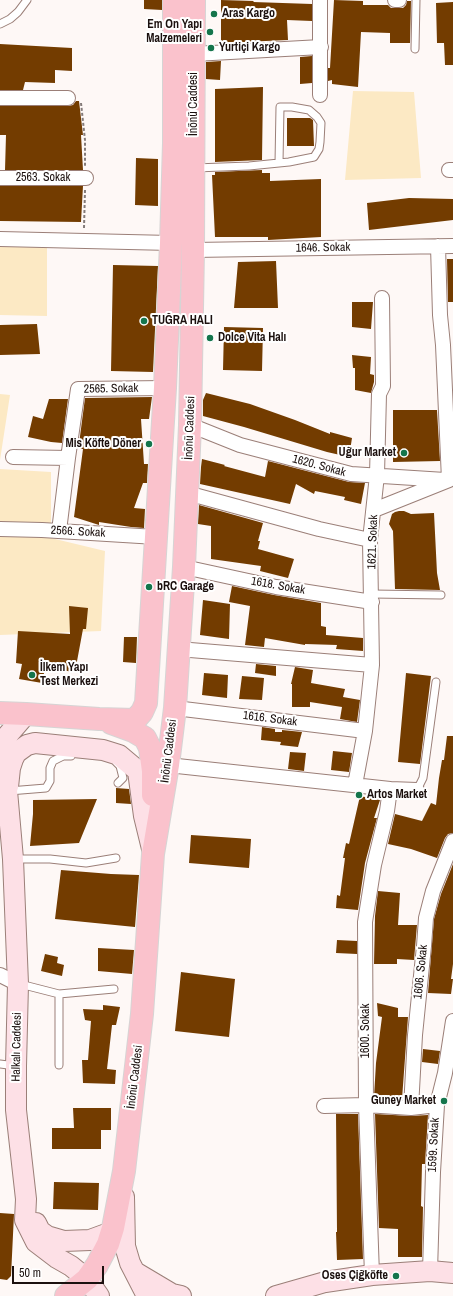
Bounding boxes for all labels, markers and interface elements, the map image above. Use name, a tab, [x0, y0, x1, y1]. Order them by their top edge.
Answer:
place label: Aras Kargo	[222, 7, 275, 21]
marker: Aras Kargo	[209, 9, 219, 19]
place label: Em On Yapı Malzemeleri	[146, 18, 202, 46]
marker: Em On Yapı Malzemeleri	[205, 27, 215, 37]
place label: Yurtiçi Kargo	[219, 41, 280, 55]
marker: Yurtiçi Kargo	[206, 43, 216, 53]
street label: İnönü Caddesi	[187, 72, 201, 136]
street label: 2563. Sokak	[16, 171, 70, 185]
street label: 1646. Sokak	[296, 240, 350, 256]
place label: TUĞRA HALI	[152, 314, 213, 328]
marker: TUĞRA HALI	[139, 316, 149, 326]
place label: Dolce Vita Halı	[218, 331, 286, 345]
marker: Dolce Vita Halı	[205, 333, 215, 343]
street label: 2565. Sokak	[84, 381, 138, 397]
street label: İnönü Caddesi	[182, 396, 198, 460]
place label: Mis Köfte Döner	[66, 437, 141, 451]
marker: Mis Köfte Döner	[144, 439, 154, 449]
place label: Uğur Market	[339, 446, 396, 460]
marker: Uğur Market	[399, 448, 409, 458]
street label: 1620. Sokak	[291, 452, 347, 480]
street label: 1621. Sokak	[365, 514, 381, 570]
street label: 2566. Sokak	[50, 523, 106, 541]
street label: 1618. Sokak	[250, 574, 306, 598]
place label: bRC Garage	[157, 580, 214, 594]
marker: bRC Garage	[144, 582, 154, 592]
place label: İlkem Yapı Test Merkezi	[40, 661, 98, 689]
marker: İlkem Yapı Test Merkezi	[27, 670, 37, 680]
street label: 1616. Sokak	[242, 709, 298, 729]
street label: İnönü Caddesi	[158, 718, 180, 784]
place label: Artos Market	[367, 788, 427, 802]
marker: Artos Market	[354, 790, 364, 800]
street label: 1606. Sokak	[411, 944, 431, 1000]
street label: 1600. Sokak	[359, 1004, 373, 1058]
street label: Halkalı Caddesi	[9, 1012, 25, 1082]
street label: İnönü Caddesi	[124, 1044, 146, 1110]
place label: Guney Market	[371, 1094, 436, 1108]
marker: Guney Market	[439, 1096, 449, 1106]
street label: 1599. Sokak	[425, 1117, 443, 1173]
scale bar	[14, 1258, 106, 1284]
text: 50 m	[19, 1265, 41, 1281]
place label: Oses Çiğköfte	[322, 1269, 388, 1283]
marker: Oses Çiğköfte	[391, 1271, 401, 1281]

